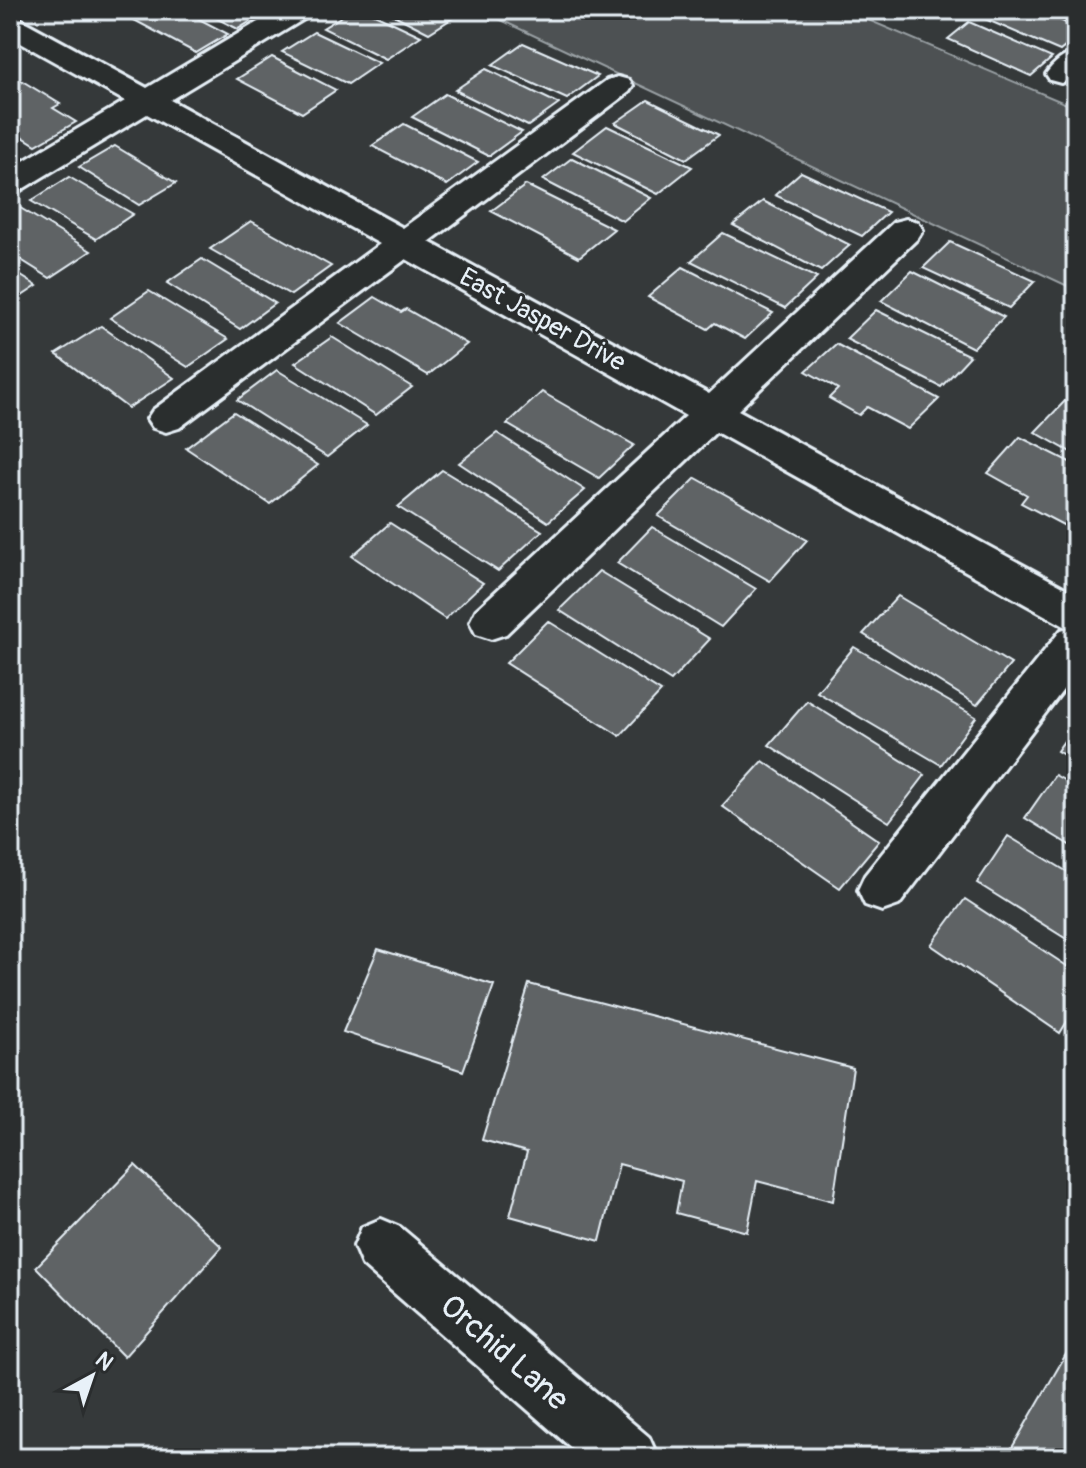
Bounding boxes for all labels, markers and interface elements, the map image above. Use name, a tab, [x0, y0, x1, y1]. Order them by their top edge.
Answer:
street label: East Jasper Drive	[454, 261, 631, 379]
street label: Orchid Lane	[432, 1286, 577, 1420]
north arrow	[52, 1336, 132, 1416]
text: N	[90, 1346, 119, 1377]

